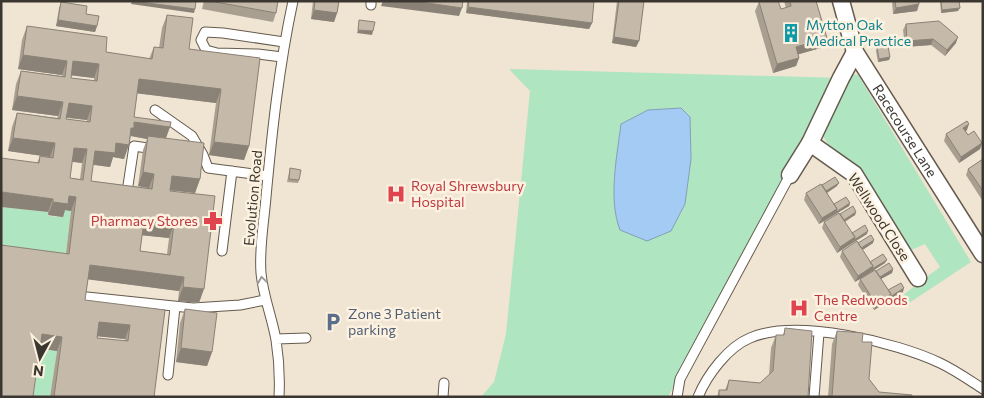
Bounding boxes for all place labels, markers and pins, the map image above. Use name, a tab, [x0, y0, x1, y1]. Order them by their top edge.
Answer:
place label: Mytton Oak Medical Practice	[806, 16, 911, 49]
building icon: Mytton Oak Medical Practice	[780, 22, 802, 44]
place label: Royal Shrewsbury Hospital	[411, 177, 524, 210]
hospital icon: Royal Shrewsbury Hospital	[385, 183, 407, 205]
pharmacy icon: Pharmacy Stores	[202, 210, 224, 232]
place label: Pharmacy Stores	[91, 212, 198, 229]
place label: The Redwoods Centre	[814, 291, 908, 324]
hospital icon: The Redwoods Centre	[788, 297, 810, 319]
place label: Zone 3 Patient parking	[348, 305, 441, 338]
parking icon: Zone 3 Patient parking	[322, 311, 344, 333]

